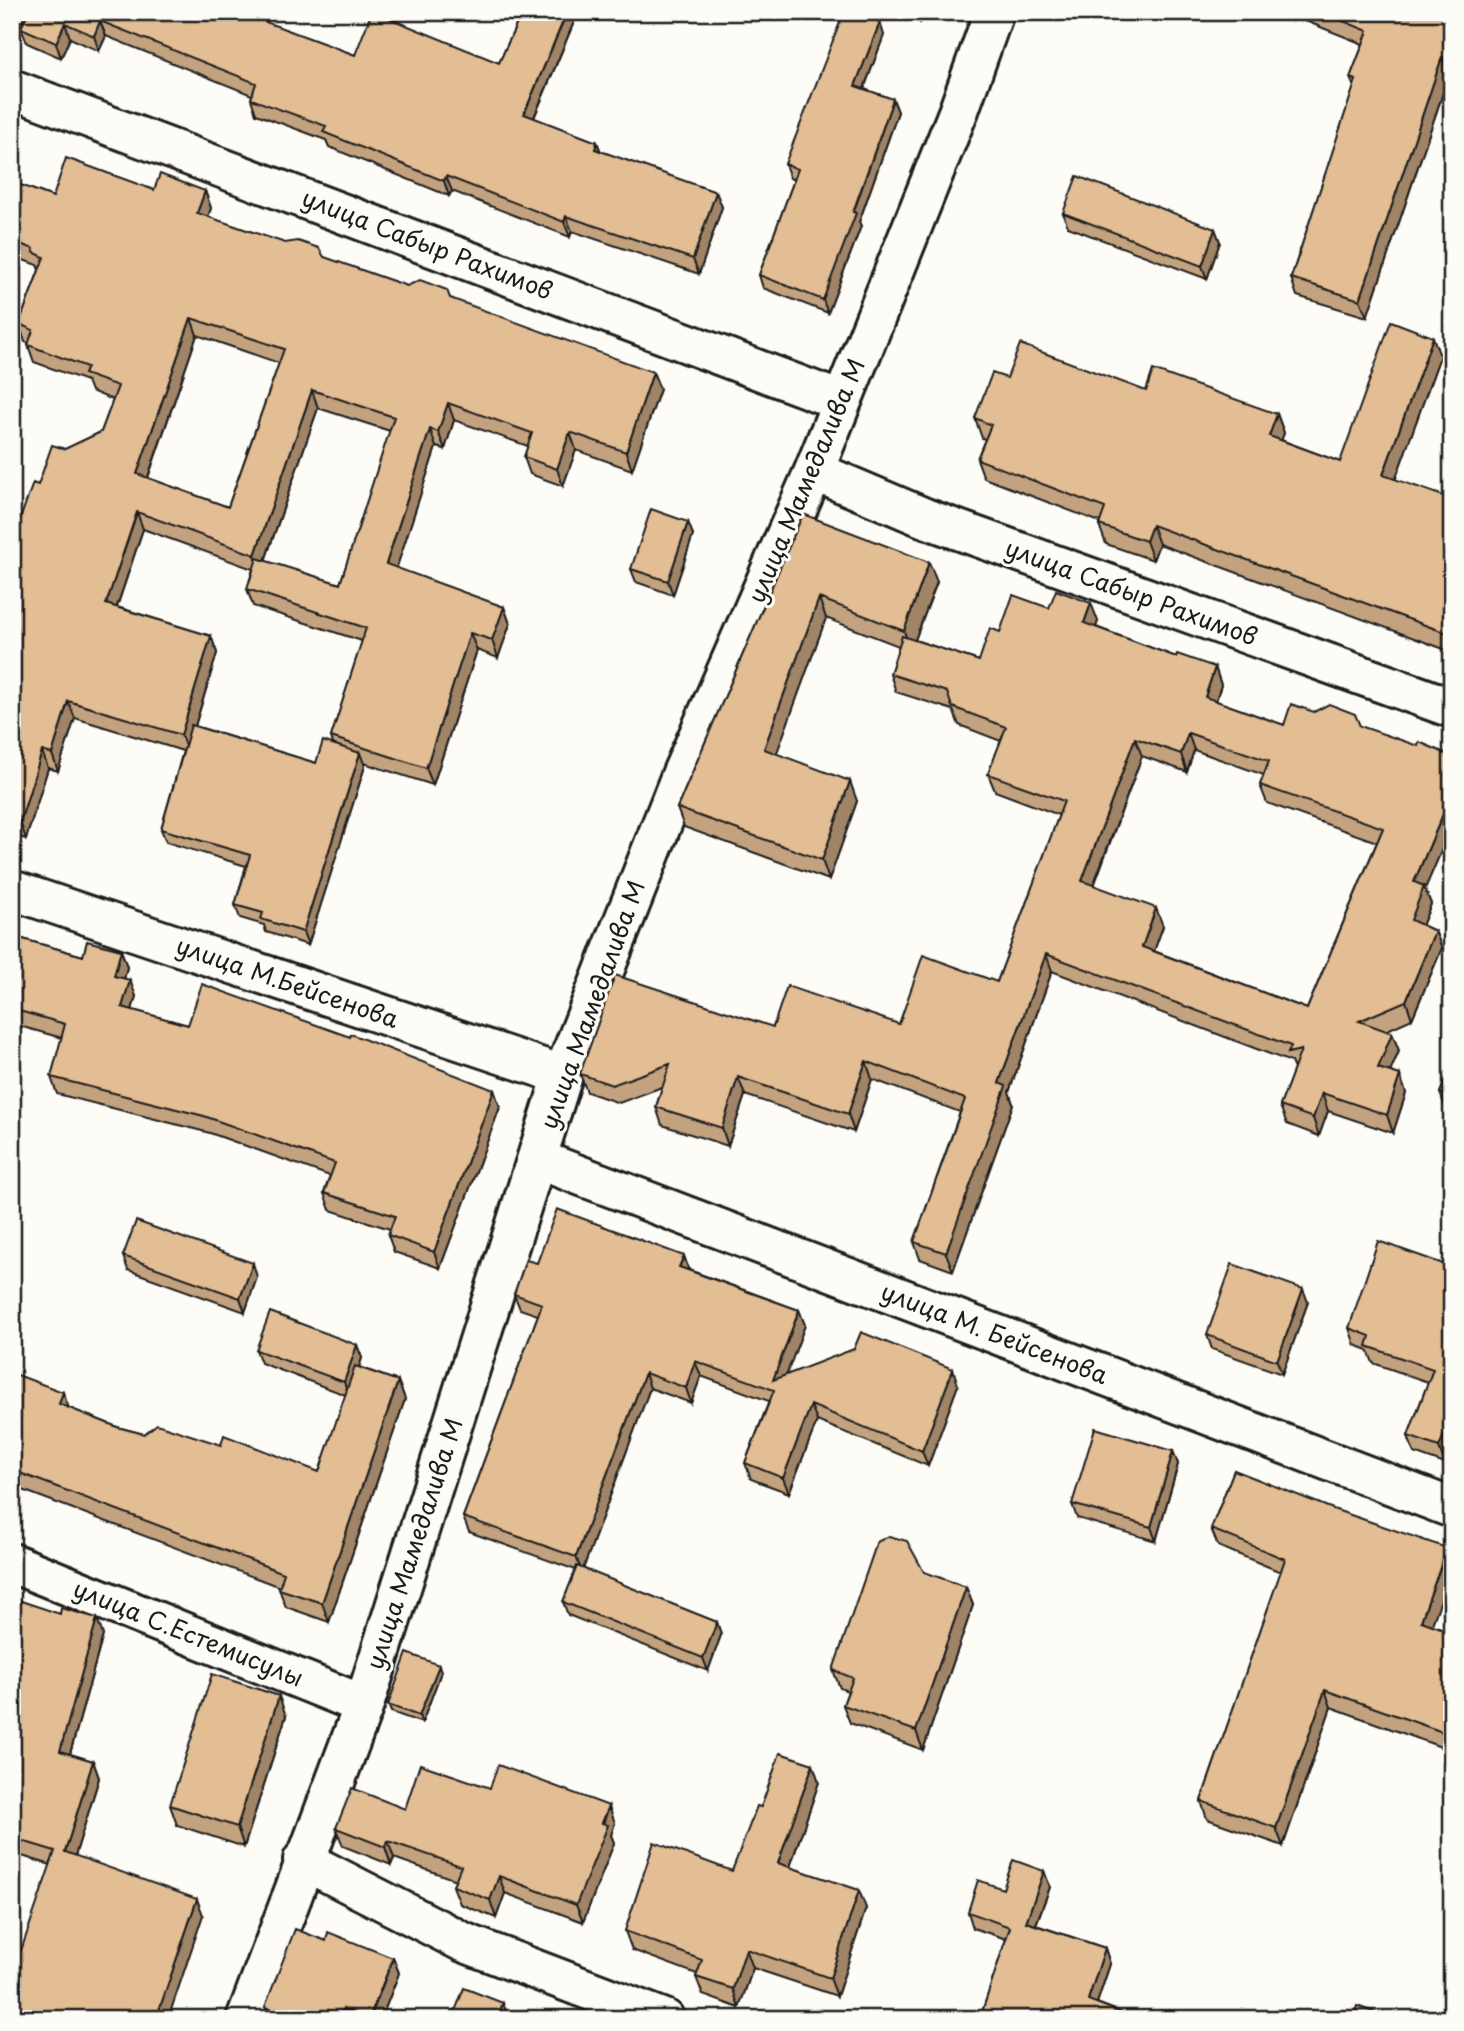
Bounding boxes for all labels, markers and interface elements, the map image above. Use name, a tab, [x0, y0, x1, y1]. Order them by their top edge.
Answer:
street label: улица Сабыр Рахимов	[297, 179, 558, 308]
street label: улица Мамедалива М	[737, 352, 873, 608]
street label: улица Сабыр Рахимов	[1001, 529, 1263, 654]
street label: улица Мамедалива М	[529, 875, 653, 1134]
street label: улица М.Бейсенова	[172, 926, 404, 1036]
street label: улица М. Бейсенова	[876, 1272, 1113, 1392]
street label: улица Мамедалива М	[355, 1413, 471, 1674]
street label: улица С.Естемисулы	[68, 1570, 309, 1695]

